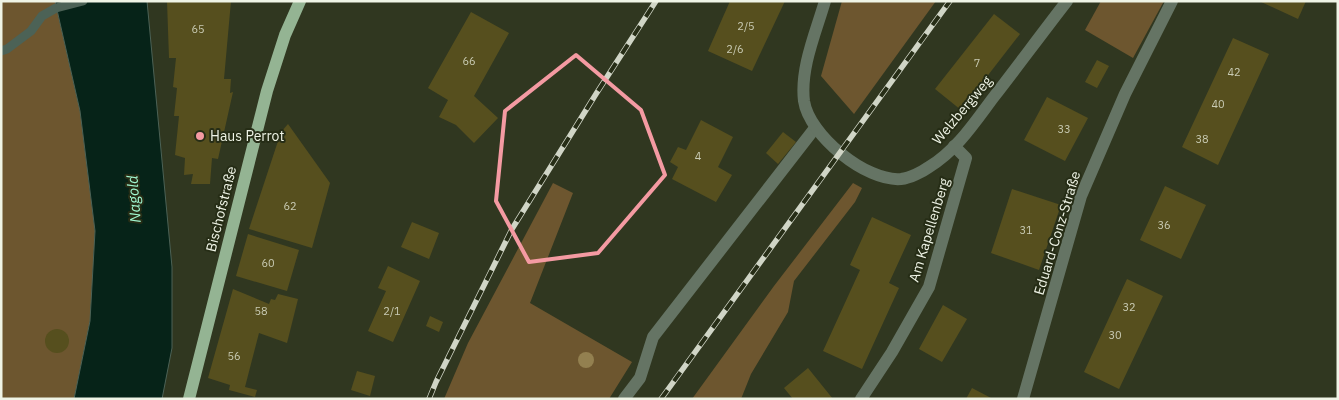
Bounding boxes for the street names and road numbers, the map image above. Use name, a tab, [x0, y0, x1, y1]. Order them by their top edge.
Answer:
street label: Welzbergweg	[928, 72, 996, 148]
street label: Bischofstraße	[202, 164, 240, 254]
street label: Eduard-Conz-Straße	[1030, 168, 1085, 297]
street label: Am Kapellenberg	[905, 175, 954, 284]

